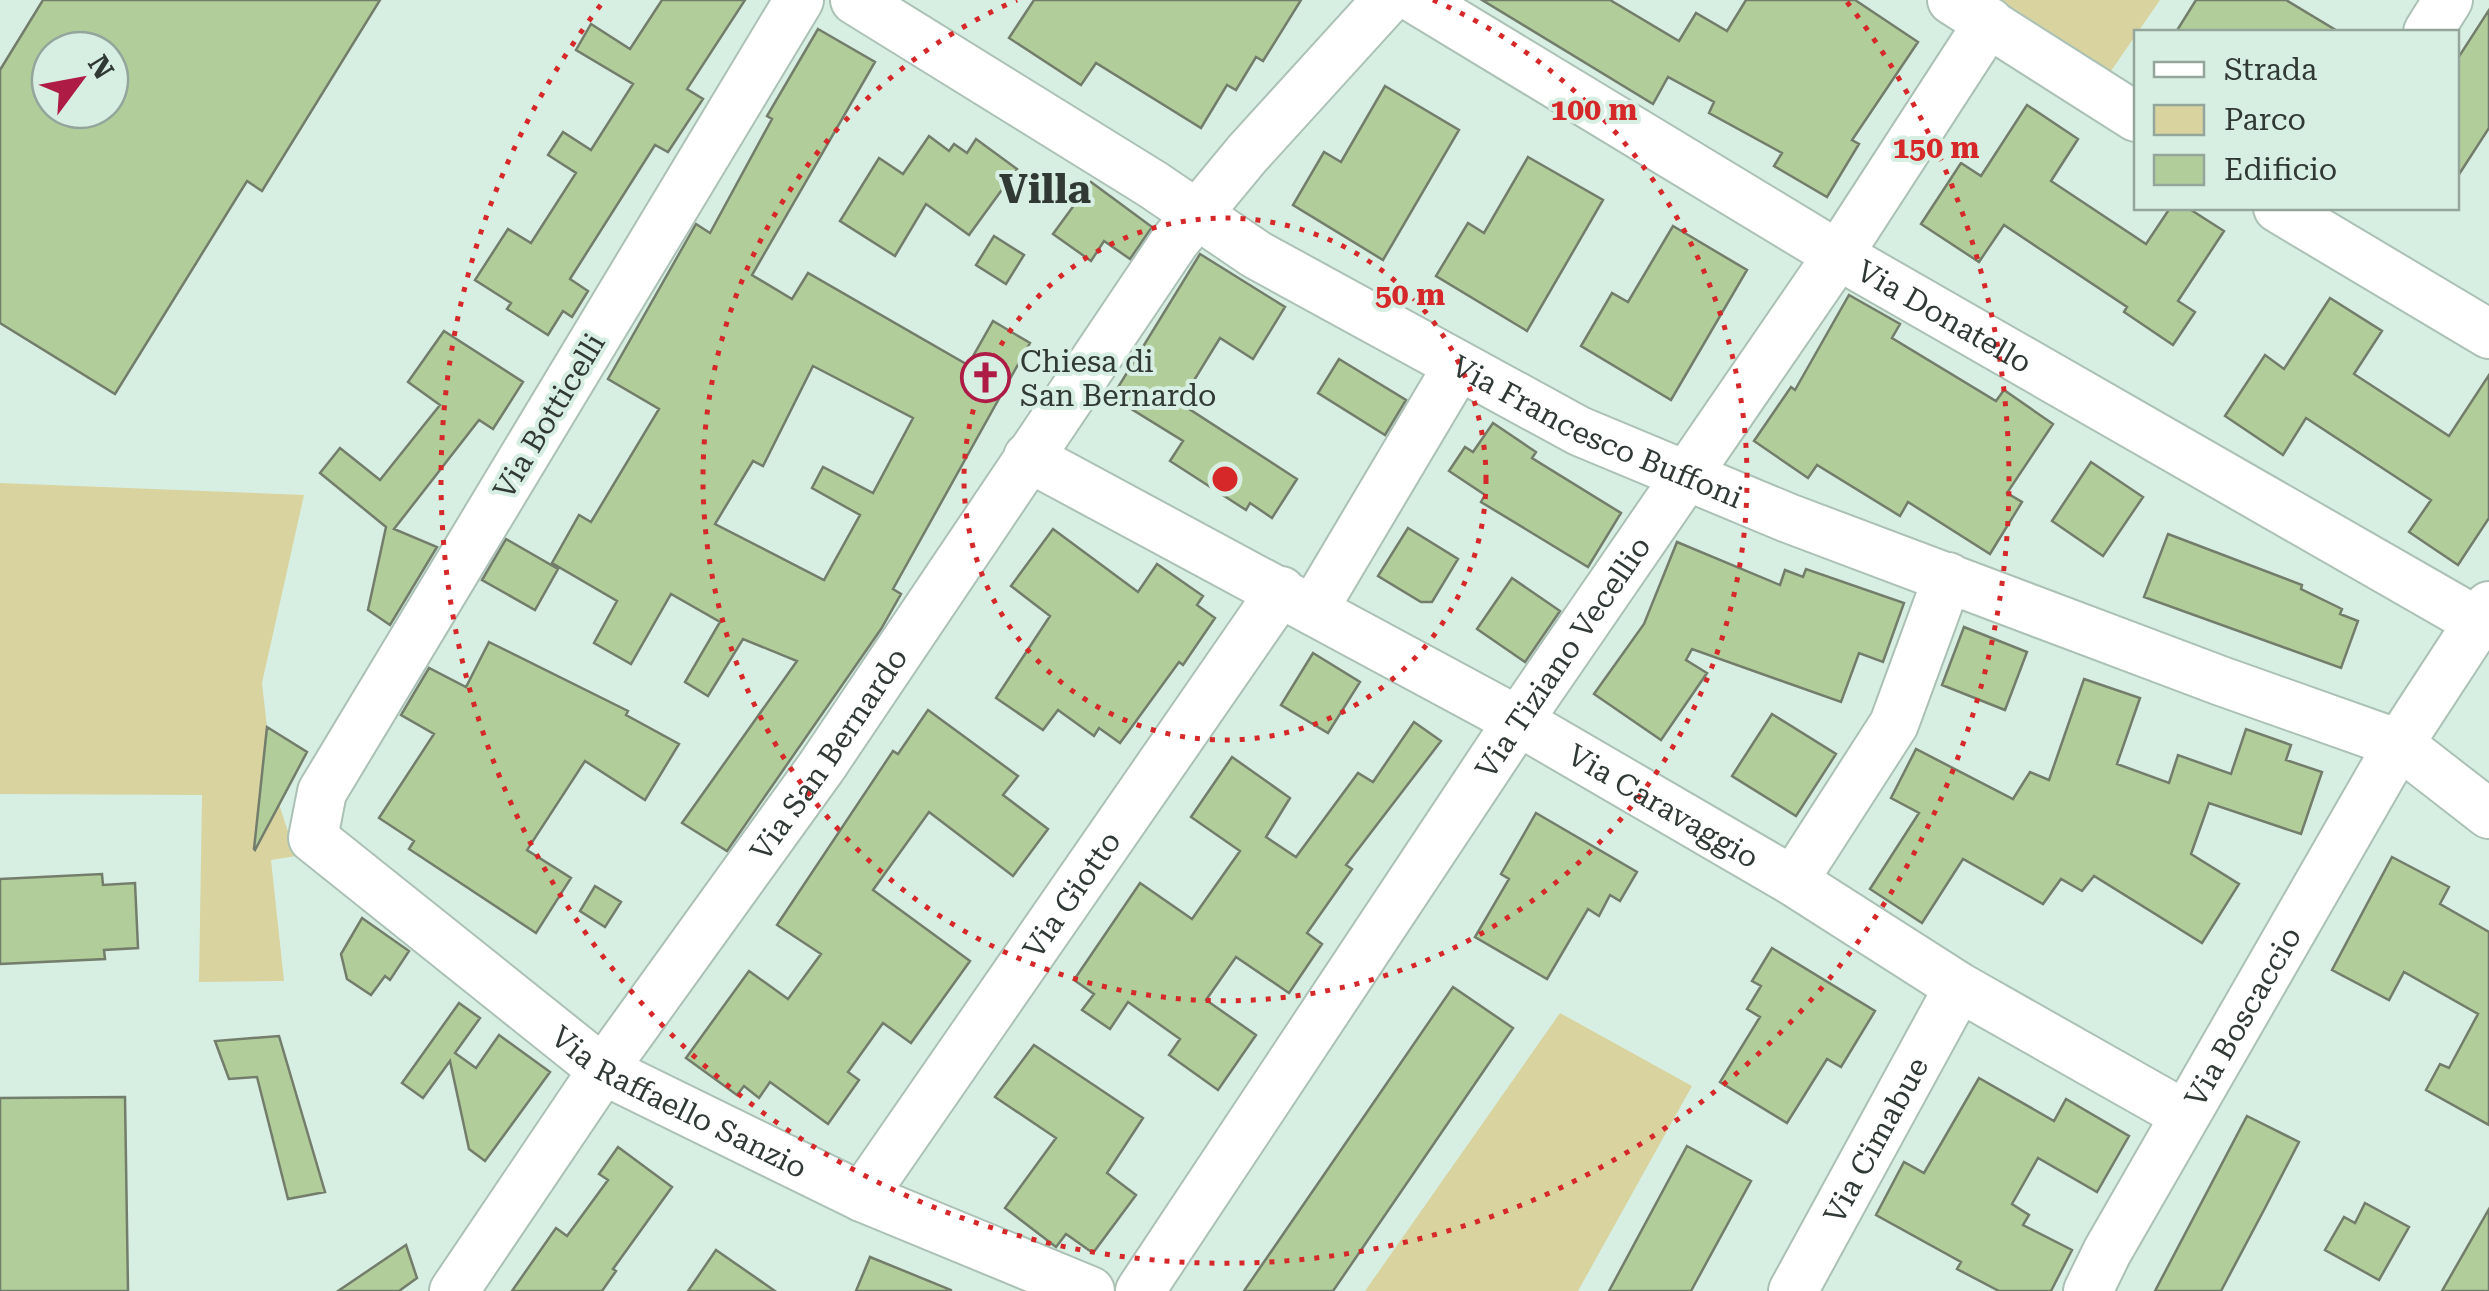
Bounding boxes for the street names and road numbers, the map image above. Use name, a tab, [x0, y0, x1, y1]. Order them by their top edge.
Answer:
street label: Via Donatello	[1851, 252, 2038, 380]
street label: Via Botticelli	[486, 327, 612, 505]
street label: Via Francesco Buffoni	[1446, 348, 1748, 515]
street label: Via Tiziano Vecellio	[1468, 529, 1657, 784]
street label: Via San Bernardo	[743, 641, 914, 867]
street label: Via Caravaggio	[1562, 736, 1765, 875]
street label: Via Giotto	[1015, 824, 1127, 964]
street label: Via Boscaccio	[2177, 920, 2308, 1113]
street label: Via Raffaello Sanzio	[545, 1018, 813, 1185]
street label: Via Cimabue	[1816, 1051, 1935, 1229]

